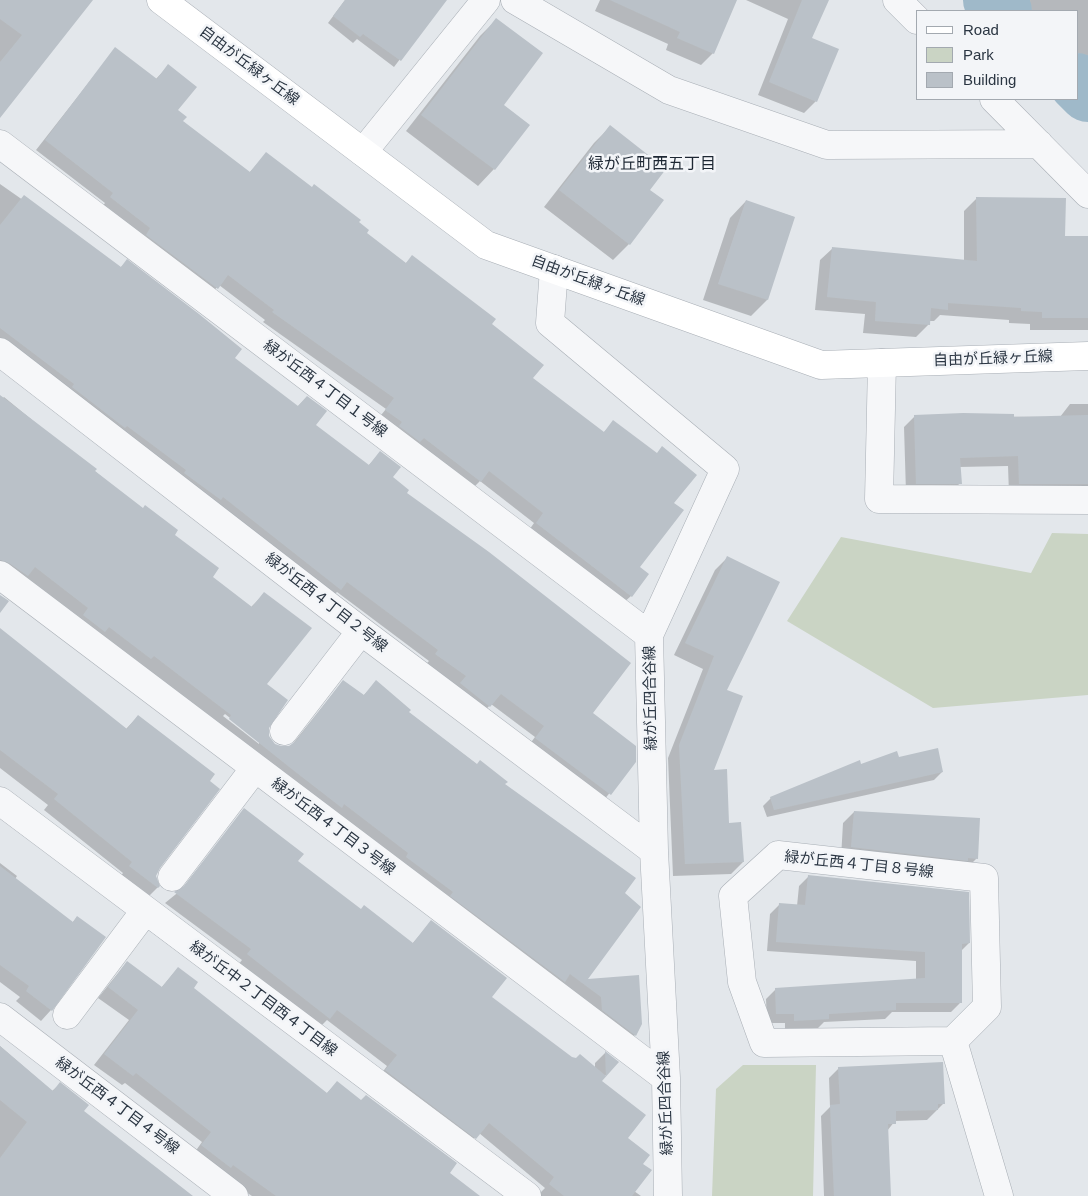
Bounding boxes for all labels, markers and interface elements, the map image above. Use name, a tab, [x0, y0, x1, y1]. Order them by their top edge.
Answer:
legend	[916, 10, 1078, 100]
text: Road	[963, 21, 999, 38]
street label: 自由が丘緑ヶ丘線	[196, 23, 302, 109]
text: Park	[963, 46, 994, 63]
text: Building	[963, 71, 1016, 88]
district label: 緑が丘町西五丁目	[588, 155, 716, 175]
street label: 自由が丘緑ヶ丘線	[529, 252, 647, 310]
street label: 緑が丘西４丁目１号線	[260, 337, 390, 441]
street label: 自由が丘緑ヶ丘線	[933, 348, 1053, 370]
street label: 緑が丘西４丁目２号線	[261, 550, 391, 656]
street label: 緑が丘四合谷線	[641, 645, 661, 751]
street label: 緑が丘西４丁目３号線	[268, 775, 398, 879]
street label: 緑が丘西４丁目８号線	[783, 848, 935, 882]
street label: 緑が丘中２丁目西４丁目線	[186, 938, 340, 1060]
street label: 緑が丘四合谷線	[655, 1050, 677, 1156]
street label: 緑が丘西４丁目４号線	[52, 1054, 182, 1158]

